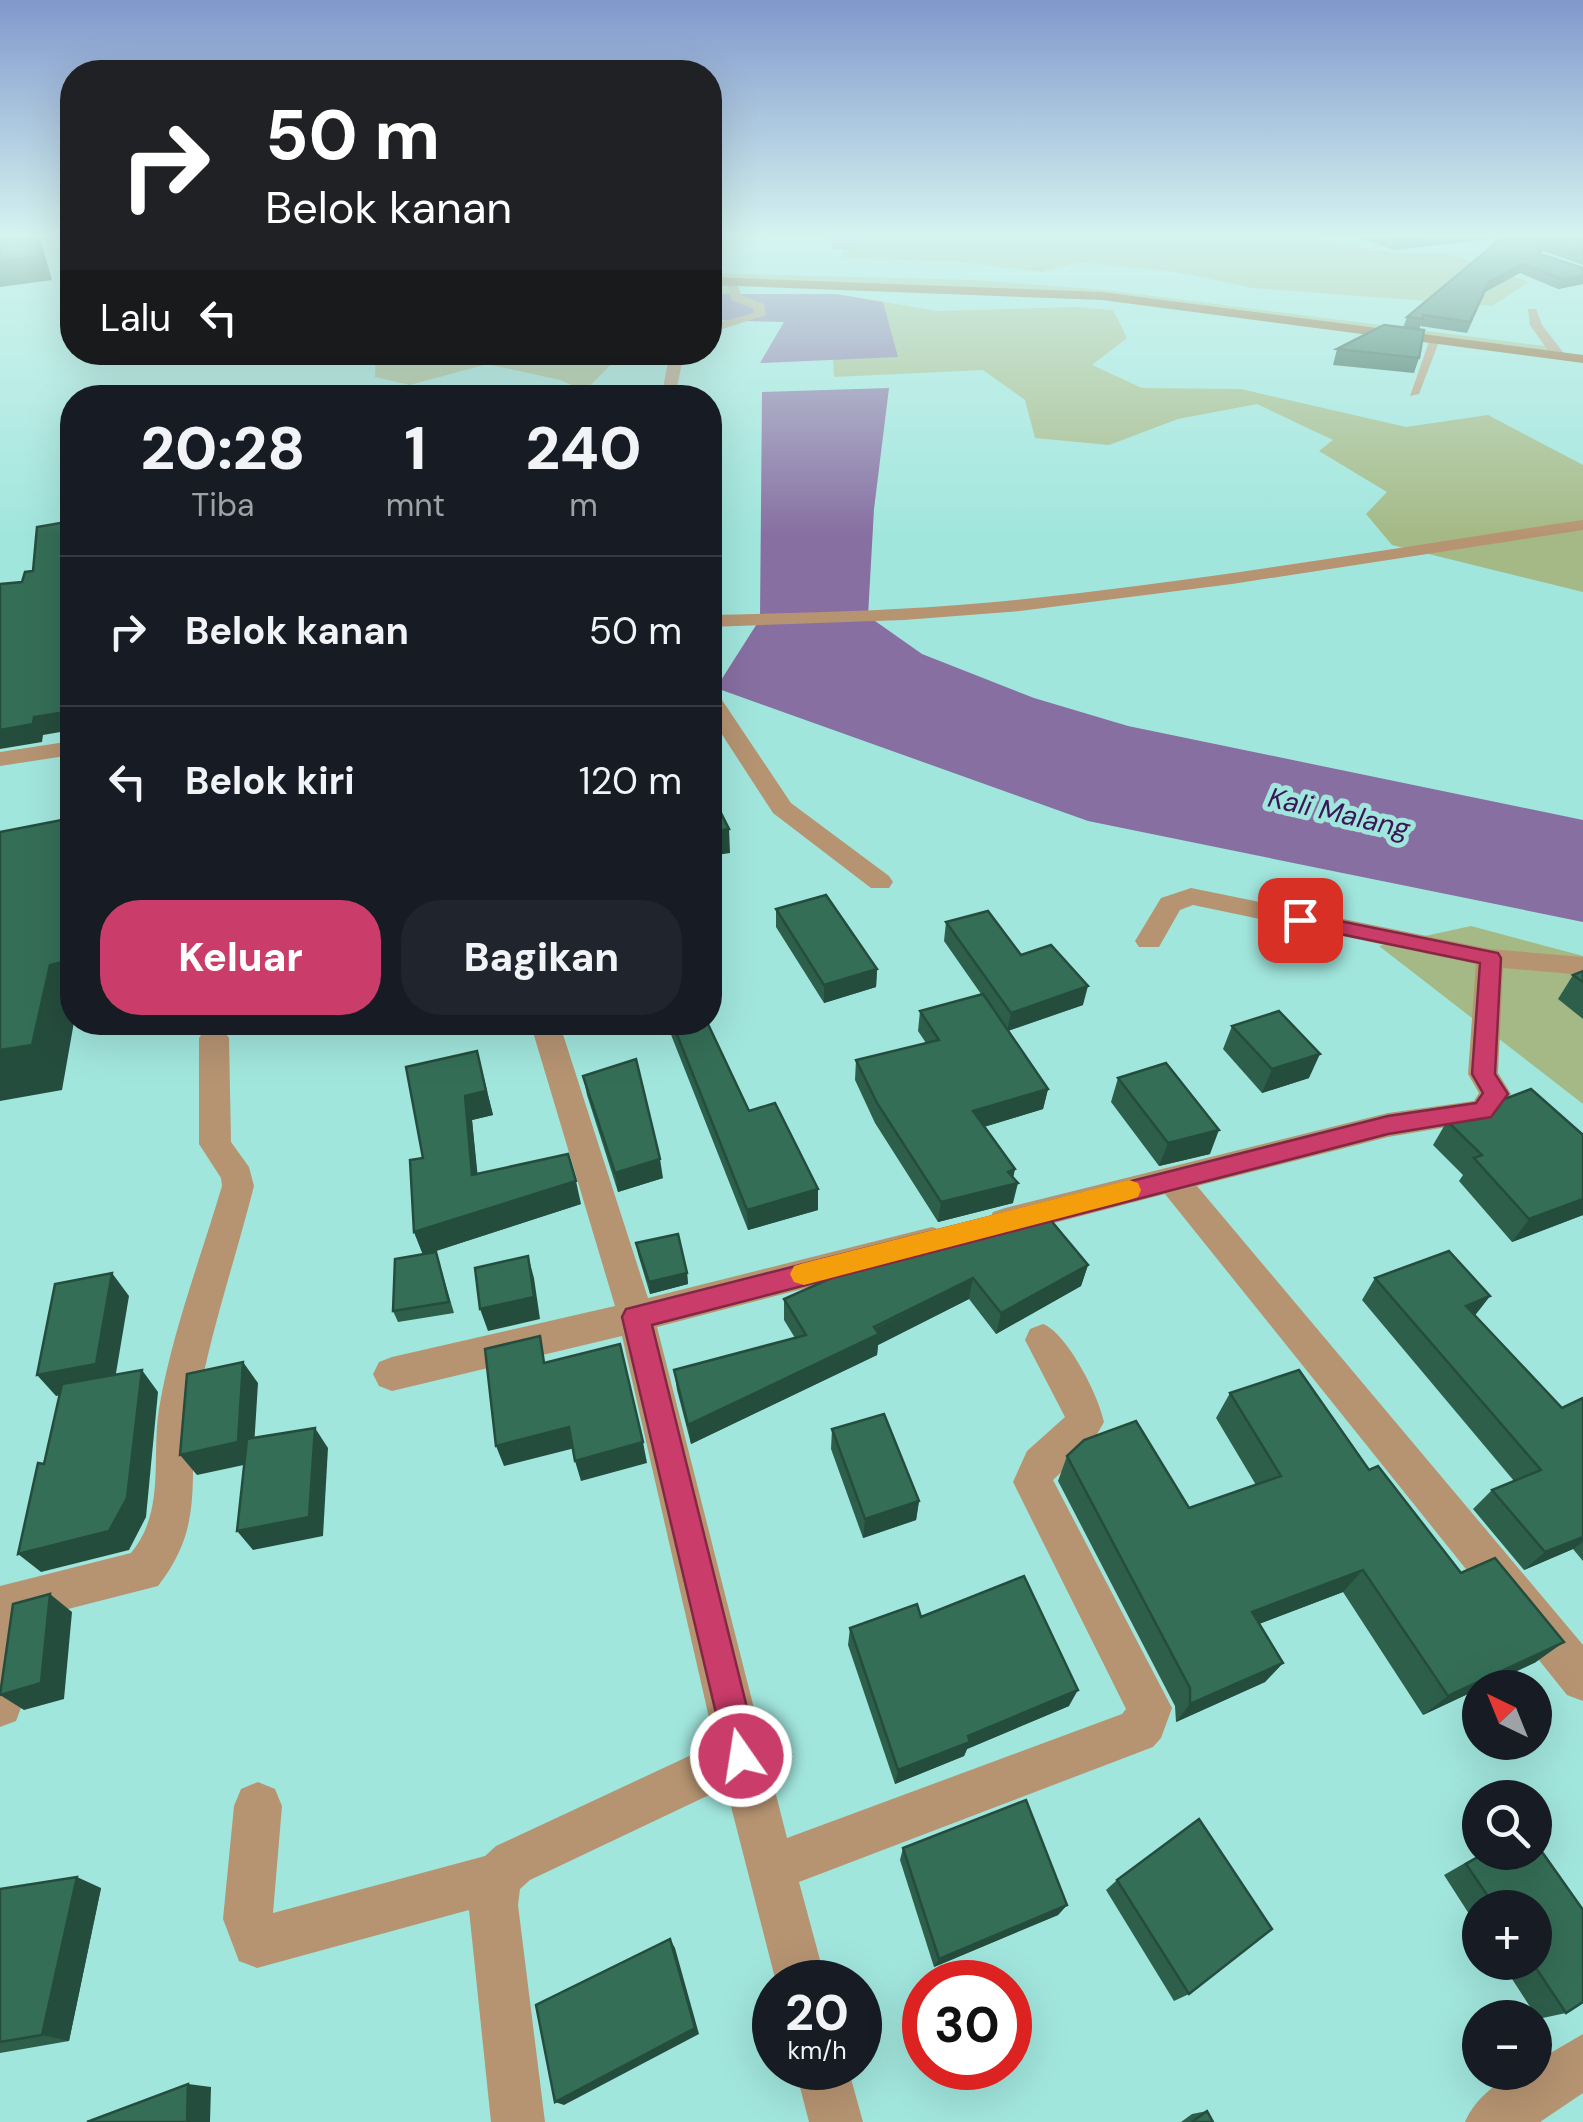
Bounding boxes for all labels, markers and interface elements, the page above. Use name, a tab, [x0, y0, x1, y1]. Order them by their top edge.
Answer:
text: 50 m	[265, 90, 440, 181]
icon: right	[100, 100, 230, 230]
text: Belok kanan	[265, 178, 512, 237]
icon: left	[191, 290, 246, 345]
text: Lalu	[100, 293, 171, 343]
text: 20:28	[140, 409, 305, 488]
text: 1	[404, 409, 426, 488]
text: 240	[526, 409, 642, 488]
text: Tiba	[191, 484, 254, 526]
text: mnt	[386, 484, 445, 526]
text: m	[569, 484, 598, 526]
icon: right	[100, 604, 155, 659]
text: Belok kanan	[185, 606, 409, 656]
text: 50 m	[589, 606, 682, 656]
icon: left	[100, 754, 155, 809]
text: Belok kiri	[185, 756, 355, 806]
text: 120 m	[579, 756, 682, 806]
water label: Kali Malang	[1264, 779, 1414, 847]
pin	[1258, 878, 1343, 963]
icon: arrive	[1273, 893, 1328, 948]
button: Keluar	[100, 900, 381, 1015]
button: Bagikan	[401, 900, 682, 1015]
north arrow	[1462, 1670, 1552, 1760]
map controls	[1462, 1670, 1552, 2090]
position arrow	[689, 1704, 793, 1808]
button: search	[1462, 1780, 1552, 1870]
button: +	[1462, 1890, 1552, 1980]
speed limit sign: 30	[902, 1960, 1032, 2090]
text: 20	[785, 1980, 849, 2046]
button: −	[1462, 2000, 1552, 2090]
text: km/h	[787, 2034, 847, 2067]

